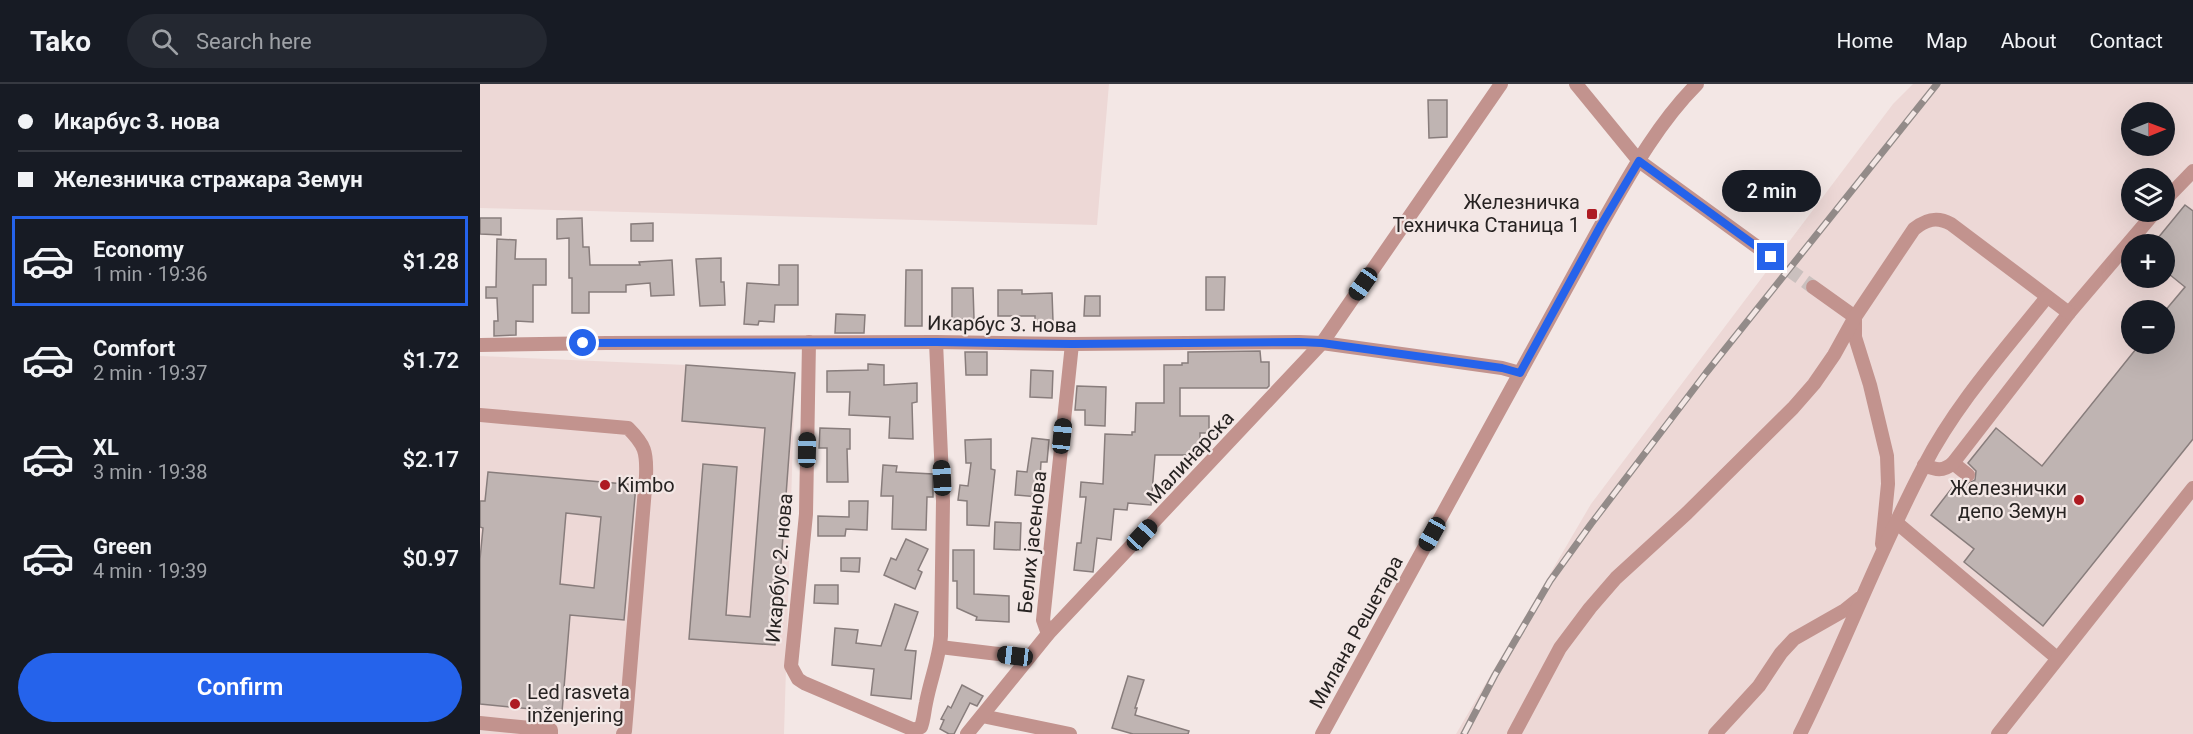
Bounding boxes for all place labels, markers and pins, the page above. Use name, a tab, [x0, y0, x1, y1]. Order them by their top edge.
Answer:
place label: Железничка Техничка Станица 1	[1393, 190, 1580, 237]
marker: Железничка Техничка Станица 1	[1585, 207, 1599, 221]
place label: Kimbo	[617, 473, 675, 497]
place label: Железнички депо Земун	[1950, 476, 2067, 523]
marker: Kimbo	[598, 478, 612, 492]
marker: Железнички депо Земун	[2072, 493, 2086, 507]
place label: Led rasveta inženjering	[527, 680, 630, 727]
marker: Led rasveta inženjering	[508, 697, 522, 711]

